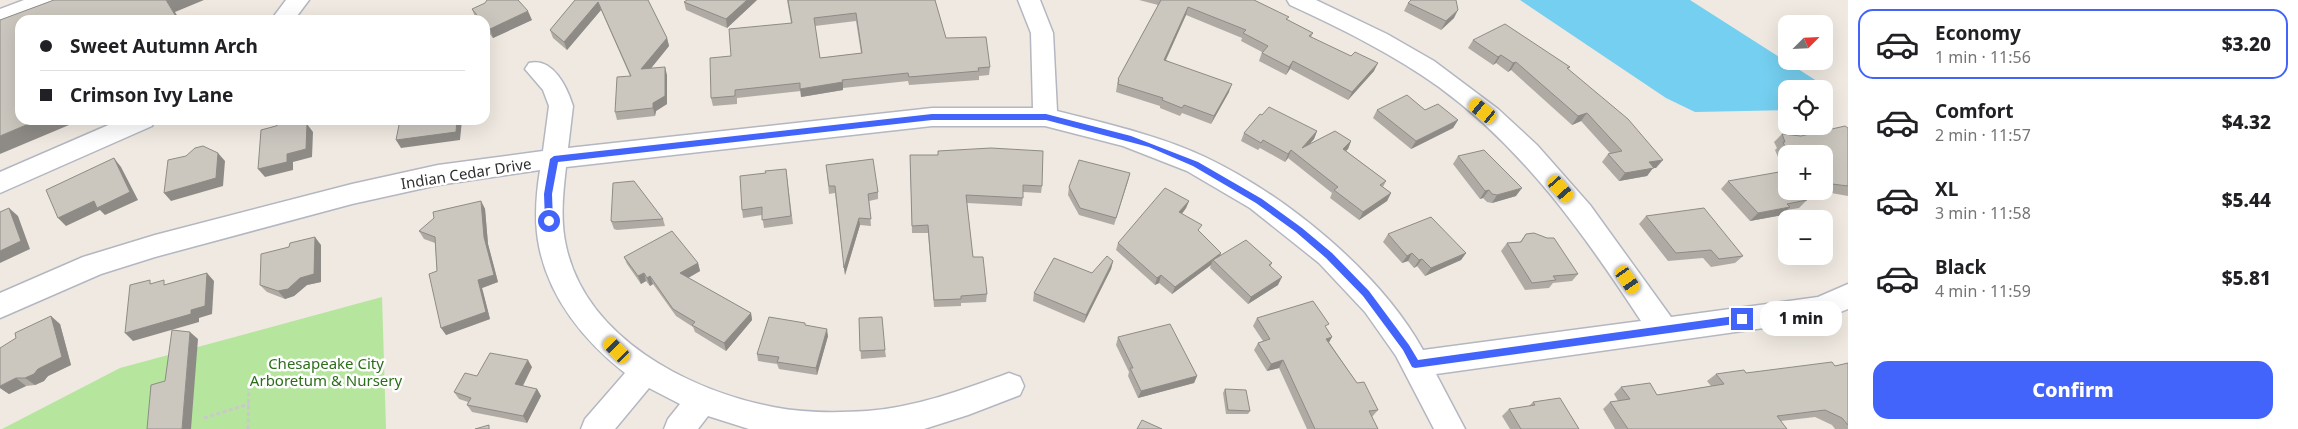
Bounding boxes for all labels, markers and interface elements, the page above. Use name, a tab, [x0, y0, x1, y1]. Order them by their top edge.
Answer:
north arrow	[1778, 15, 1832, 70]
map controls	[1778, 15, 1833, 265]
text: Economy	[1935, 20, 2021, 46]
icon: car	[1875, 22, 1920, 67]
text: $3.20	[2222, 31, 2271, 57]
text: Sweet Autumn Arch	[70, 33, 258, 59]
text: 1 min · 11:56	[1935, 46, 2031, 68]
button: locate	[1778, 80, 1833, 135]
text: Crimson Ivy Lane	[70, 82, 233, 108]
car	[1466, 96, 1499, 126]
text: Comfort	[1935, 98, 2014, 124]
icon: car	[1875, 100, 1920, 145]
text: $4.32	[2222, 109, 2271, 135]
text: 2 min · 11:57	[1935, 124, 2031, 146]
button: +	[1778, 145, 1833, 200]
street label: Indian Cedar Drive	[399, 153, 533, 193]
car	[1545, 173, 1576, 205]
text: XL	[1935, 176, 1958, 202]
icon: car	[1875, 178, 1920, 223]
text: $5.44	[2222, 187, 2271, 213]
text: 3 min · 11:58	[1935, 202, 2031, 224]
route start	[538, 210, 560, 232]
button: −	[1778, 210, 1833, 265]
text: Black	[1935, 254, 1986, 280]
icon: car	[1875, 256, 1920, 301]
car	[1613, 263, 1642, 297]
text: $5.81	[2222, 265, 2271, 291]
text: 4 min · 11:59	[1935, 280, 2031, 302]
callout: 1 min	[1760, 302, 1842, 336]
text: 1 min	[1779, 307, 1823, 329]
route end	[1731, 308, 1753, 330]
car	[601, 334, 632, 366]
park label: Chesapeake City Arboretum & Nursery	[250, 353, 402, 390]
button: Confirm	[1873, 361, 2273, 419]

